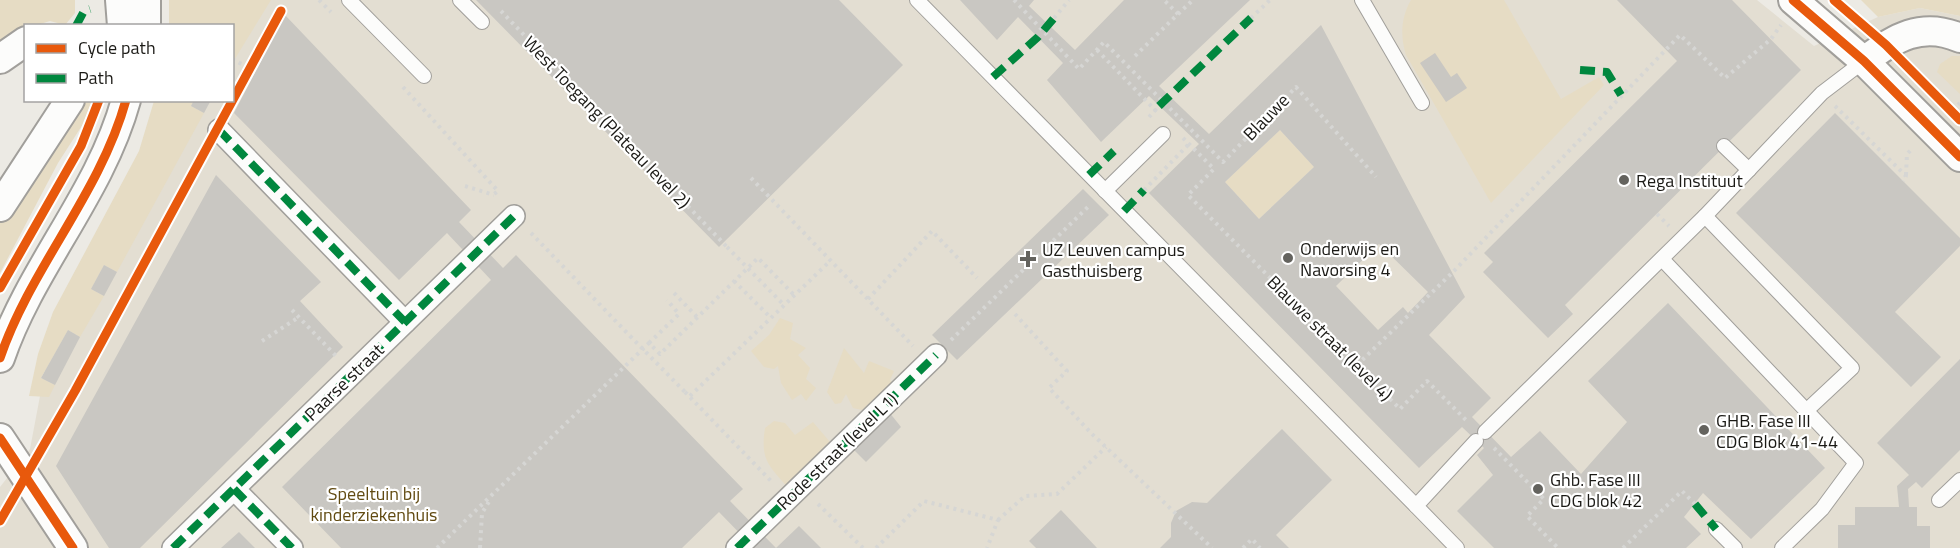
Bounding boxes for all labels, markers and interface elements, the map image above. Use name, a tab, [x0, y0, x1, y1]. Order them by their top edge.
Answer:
legend	[24, 24, 234, 102]
street label: West Toegang (Plateau level 2)	[517, 30, 697, 214]
text: Cycle path	[78, 34, 156, 61]
text: Path	[78, 64, 114, 91]
street label: Blauwe	[1237, 87, 1295, 147]
place label: Rega Instituut	[1636, 167, 1743, 194]
marker: Rega Instituut	[1617, 173, 1631, 187]
place label: Onderwijs en Navorsing 4	[1300, 235, 1399, 283]
place label: UZ Leuven campus Gasthuisberg	[1042, 236, 1185, 284]
marker: UZ Leuven campus Gasthuisberg	[1019, 250, 1037, 268]
marker: Onderwijs en Navorsing 4	[1281, 251, 1295, 265]
street label: Blauwe straat (level 4)	[1261, 269, 1399, 407]
street label: Paarse straat	[298, 337, 390, 427]
street label: Rode straat (level L1)	[770, 386, 904, 516]
place label: GHB. Fase III CDG Blok 41-44	[1716, 407, 1838, 455]
marker: GHB. Fase III CDG Blok 41-44	[1697, 423, 1711, 437]
place label: Ghb. Fase III CDG blok 42	[1550, 466, 1642, 514]
park label: Speeltuin bij kinderziekenhuis	[311, 480, 437, 528]
marker: Ghb. Fase III CDG blok 42	[1531, 482, 1545, 496]

